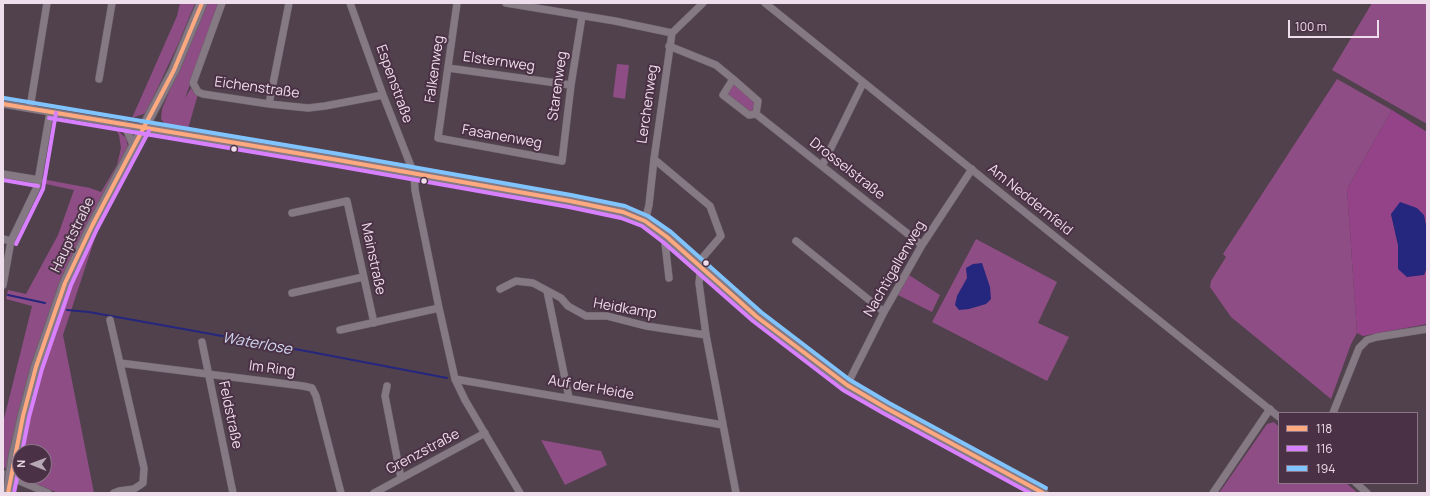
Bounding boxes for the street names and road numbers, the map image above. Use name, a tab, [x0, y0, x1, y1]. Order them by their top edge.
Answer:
street label: Falkenweg	[422, 34, 448, 104]
street label: Espenstraße	[372, 43, 416, 125]
street label: Elsternweg	[462, 49, 536, 75]
street label: Starenweg	[545, 50, 571, 122]
street label: Lerchenweg	[634, 63, 662, 145]
street label: Eichenstraße	[213, 74, 301, 102]
street label: Fasanenweg	[461, 122, 543, 152]
street label: Drosselstraße	[806, 134, 888, 204]
street label: Am Neddernfeld	[984, 161, 1076, 239]
street label: Hauptstraße	[48, 195, 98, 275]
street label: Nachtigallenweg	[861, 218, 929, 320]
street label: Mainstraße	[357, 221, 389, 297]
street label: Heidkamp	[592, 295, 658, 323]
street label: Im Ring	[248, 358, 296, 380]
street label: Auf der Heide	[547, 372, 635, 404]
street label: Feldstraße	[215, 380, 245, 450]
street label: Grenzstraße	[383, 426, 463, 478]

